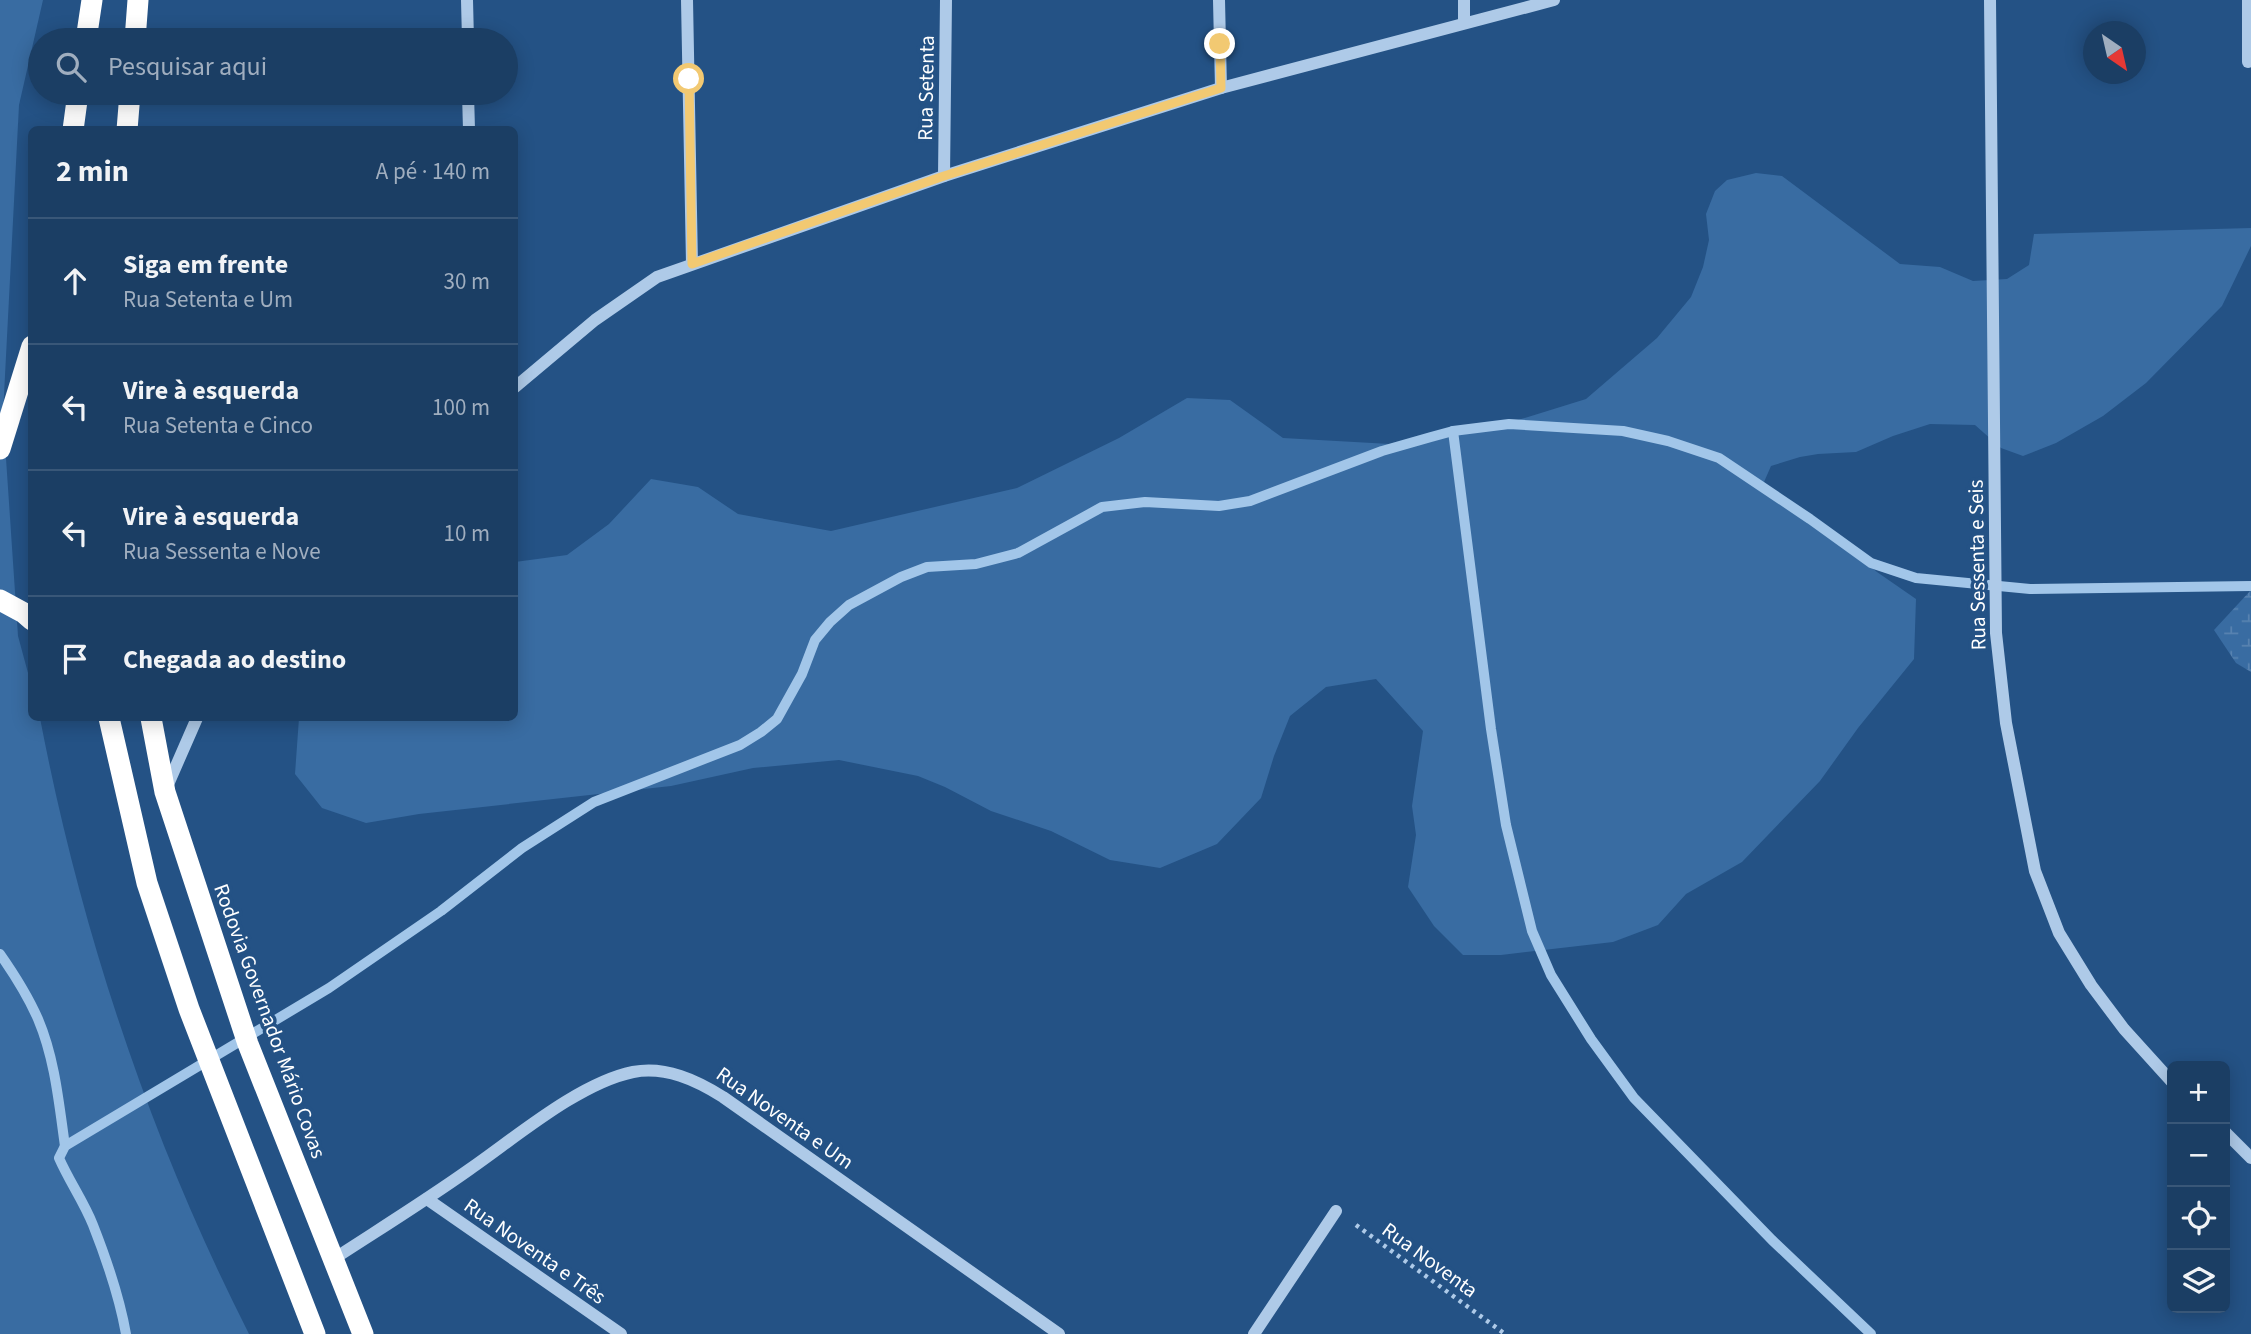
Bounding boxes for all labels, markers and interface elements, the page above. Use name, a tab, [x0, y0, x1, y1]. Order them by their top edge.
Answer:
north arrow	[2083, 21, 2146, 84]
search box	[28, 28, 518, 105]
route end	[1204, 28, 1235, 59]
street label: Rua Setenta	[910, 35, 942, 141]
icon: search	[52, 48, 90, 86]
text: Pesquisar aqui	[108, 48, 267, 85]
route start	[673, 63, 704, 94]
text: 2 min	[56, 150, 129, 193]
text: A pé · 140 m	[376, 155, 490, 188]
text: Siga em frente	[123, 246, 288, 283]
icon: ahead	[56, 262, 94, 300]
text: 30 m	[443, 265, 490, 298]
text: Rua Setenta e Um	[123, 283, 293, 316]
text: Vire à esquerda	[123, 372, 299, 409]
icon: left	[56, 388, 94, 426]
text: 100 m	[432, 391, 490, 424]
text: Rua Setenta e Cinco	[123, 409, 313, 442]
street label: Rua Sessenta e Seis	[1961, 479, 1993, 651]
text: Vire à esquerda	[123, 498, 299, 535]
icon: left	[56, 514, 94, 552]
text: 10 m	[443, 517, 490, 550]
text: Rua Sessenta e Nove	[123, 535, 321, 568]
icon: arrive	[56, 640, 94, 678]
text: Chegada ao destino	[123, 641, 346, 678]
street label: Rodovia Governador Mário Covas	[206, 880, 334, 1163]
street label: Rua Noventa e Um	[710, 1059, 860, 1177]
map controls	[2167, 1061, 2230, 1313]
button: +	[2167, 1061, 2230, 1124]
button: −	[2167, 1124, 2230, 1187]
button: locate	[2167, 1187, 2230, 1250]
street label: Rua Noventa e Três	[458, 1191, 612, 1311]
street label: Rua Noventa	[1376, 1215, 1484, 1305]
button: layers	[2167, 1250, 2230, 1313]

